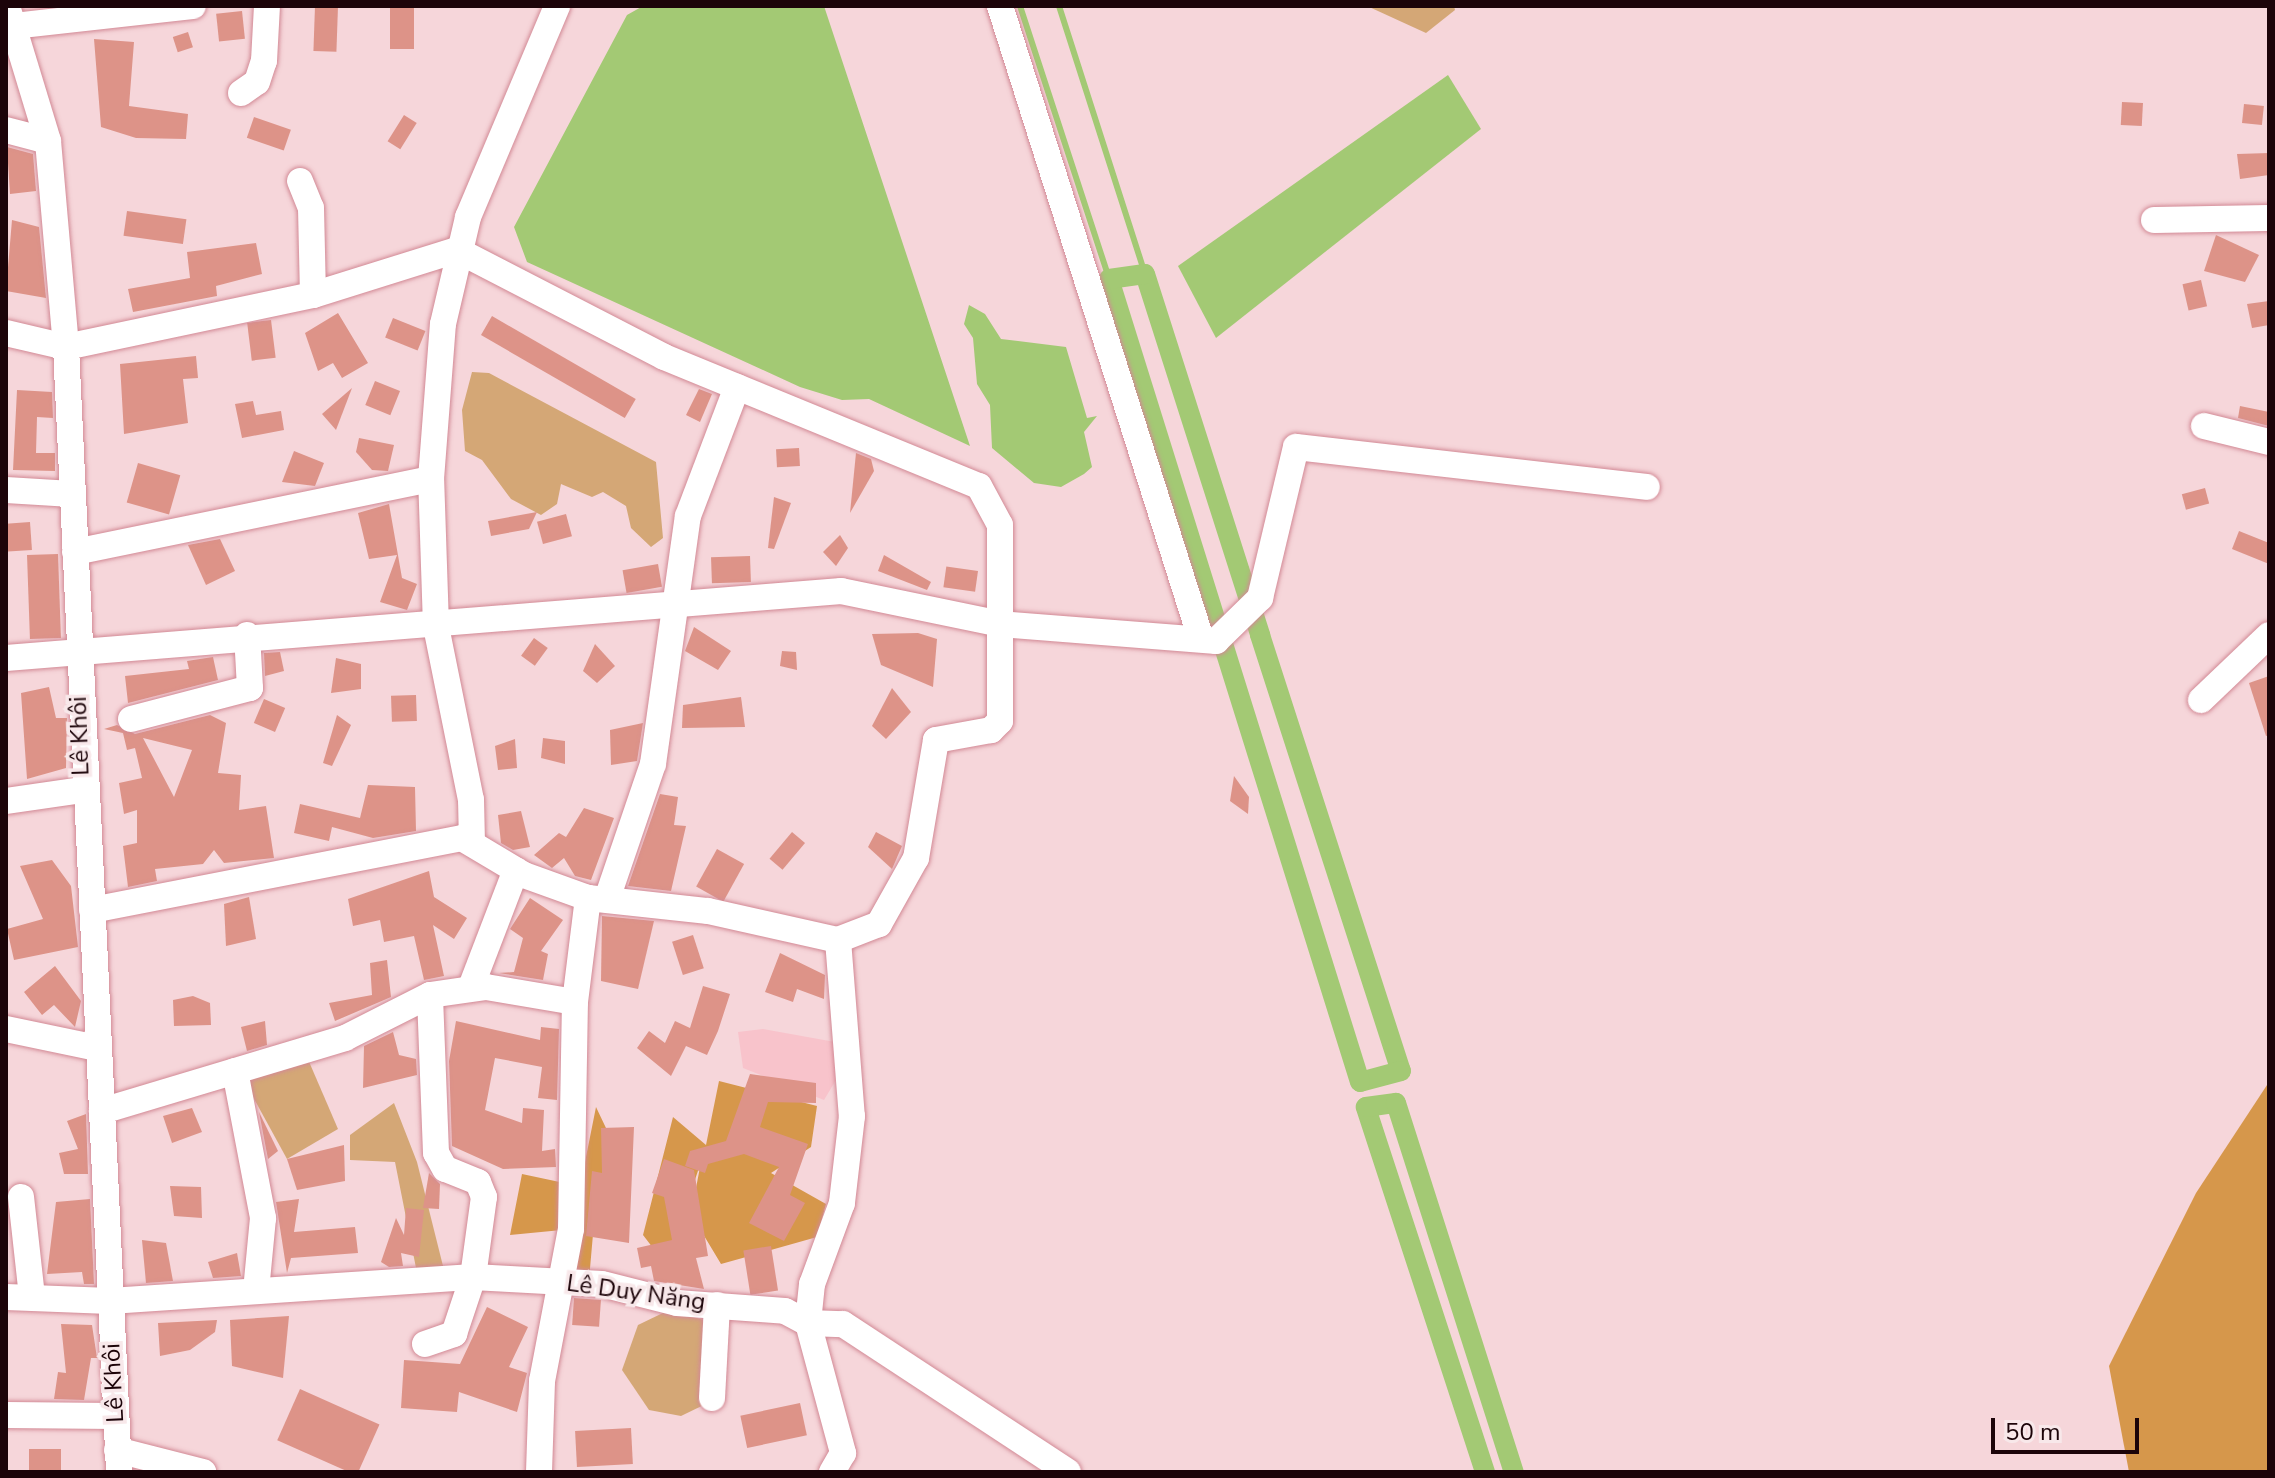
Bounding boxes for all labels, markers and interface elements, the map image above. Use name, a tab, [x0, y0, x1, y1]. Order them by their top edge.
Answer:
street label: Lê Khôi	[64, 696, 96, 776]
street label: Lê Duy Năng	[565, 1269, 707, 1317]
street label: Lê Khôi	[98, 1343, 130, 1423]
scale bar	[1995, 1402, 2143, 1452]
text: 50 m	[2005, 1416, 2061, 1448]

